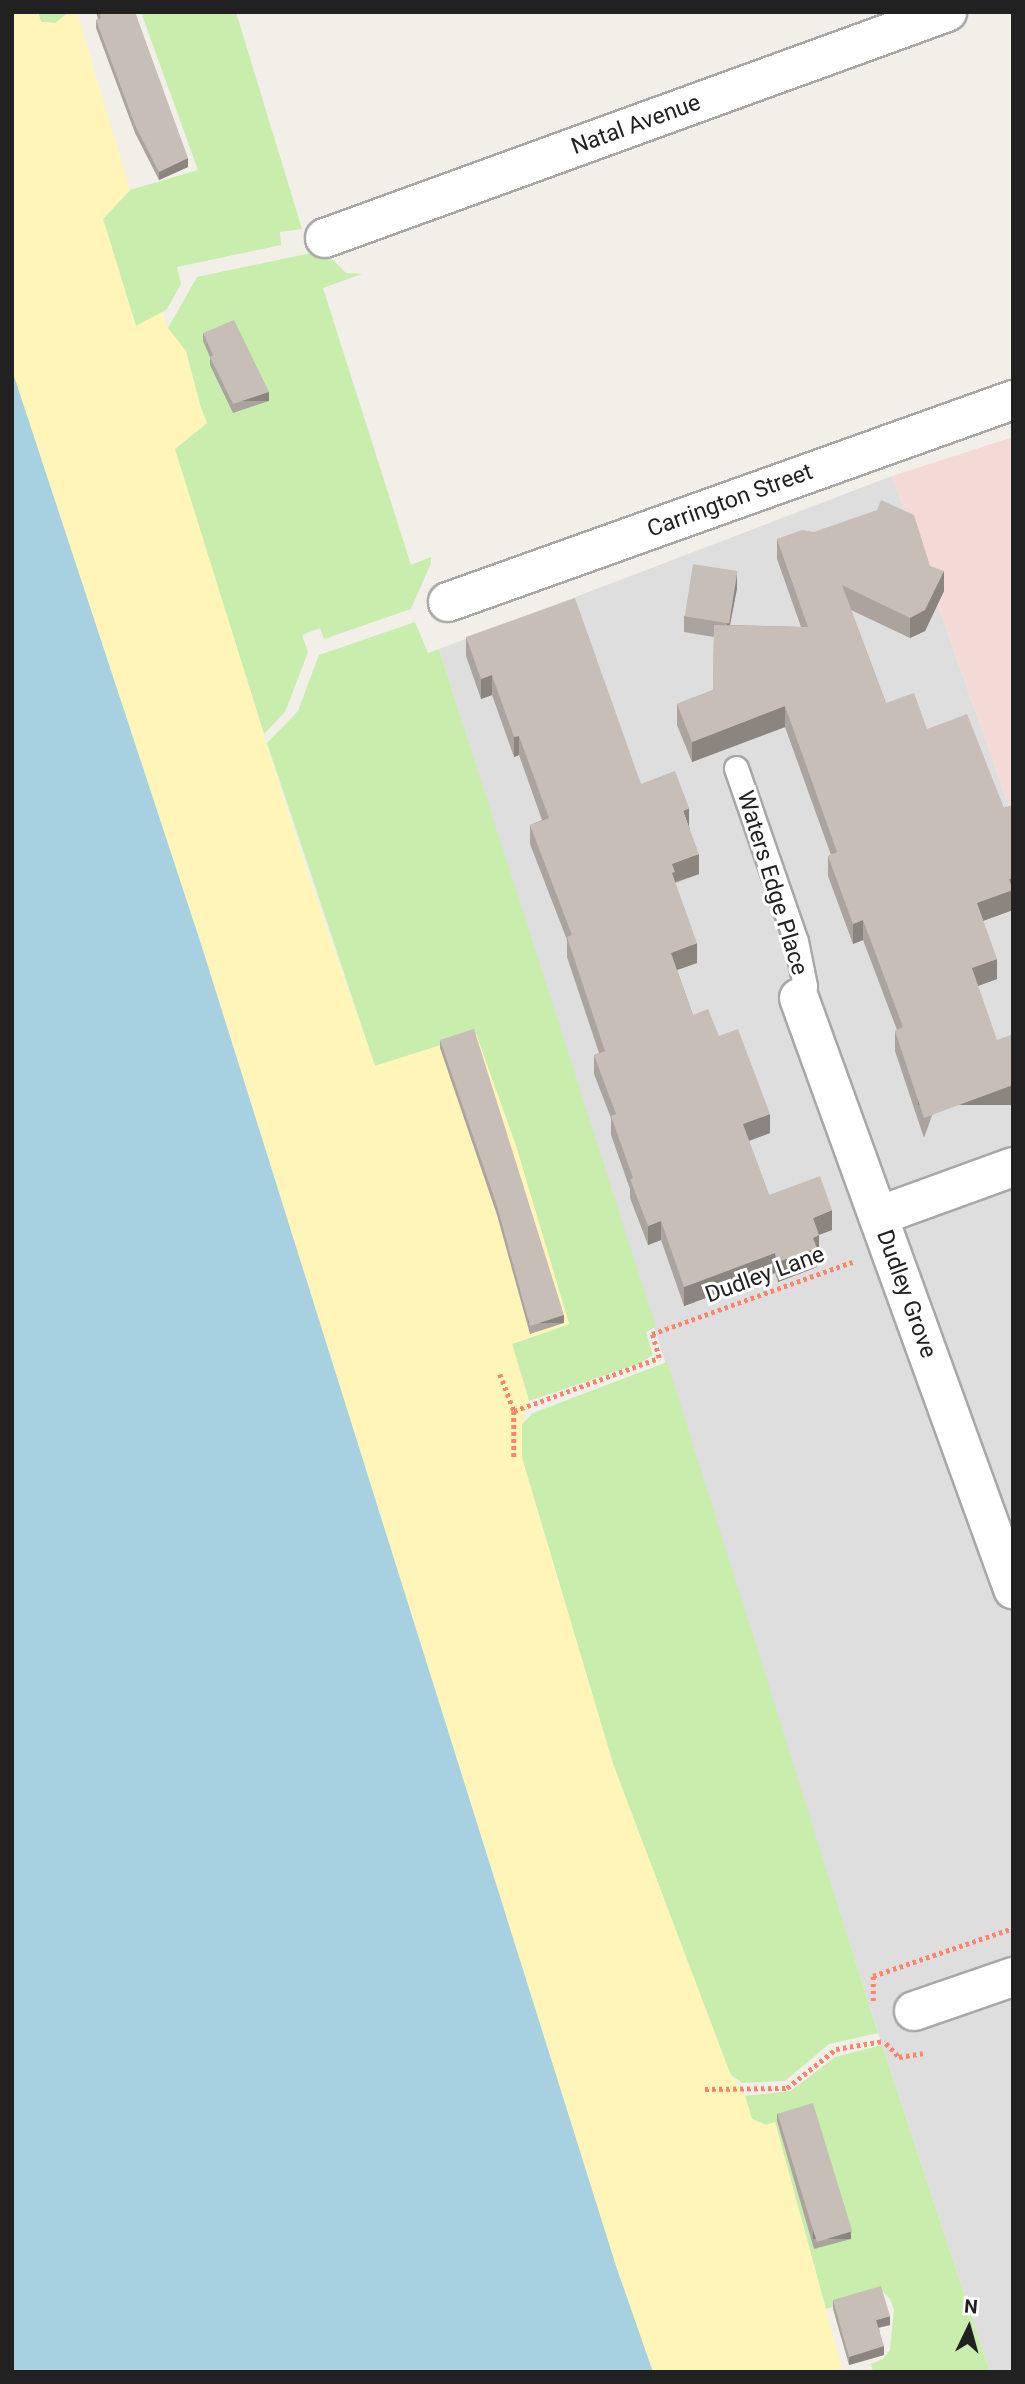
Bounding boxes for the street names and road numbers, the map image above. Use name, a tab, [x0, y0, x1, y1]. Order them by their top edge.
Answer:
street label: Natal Avenue	[568, 89, 704, 161]
street label: Carrington Street	[644, 458, 816, 544]
street label: Waters Edge Place	[731, 788, 813, 978]
street label: Dudley Grove	[870, 1226, 942, 1362]
street label: Dudley Lane	[702, 1241, 828, 1309]

